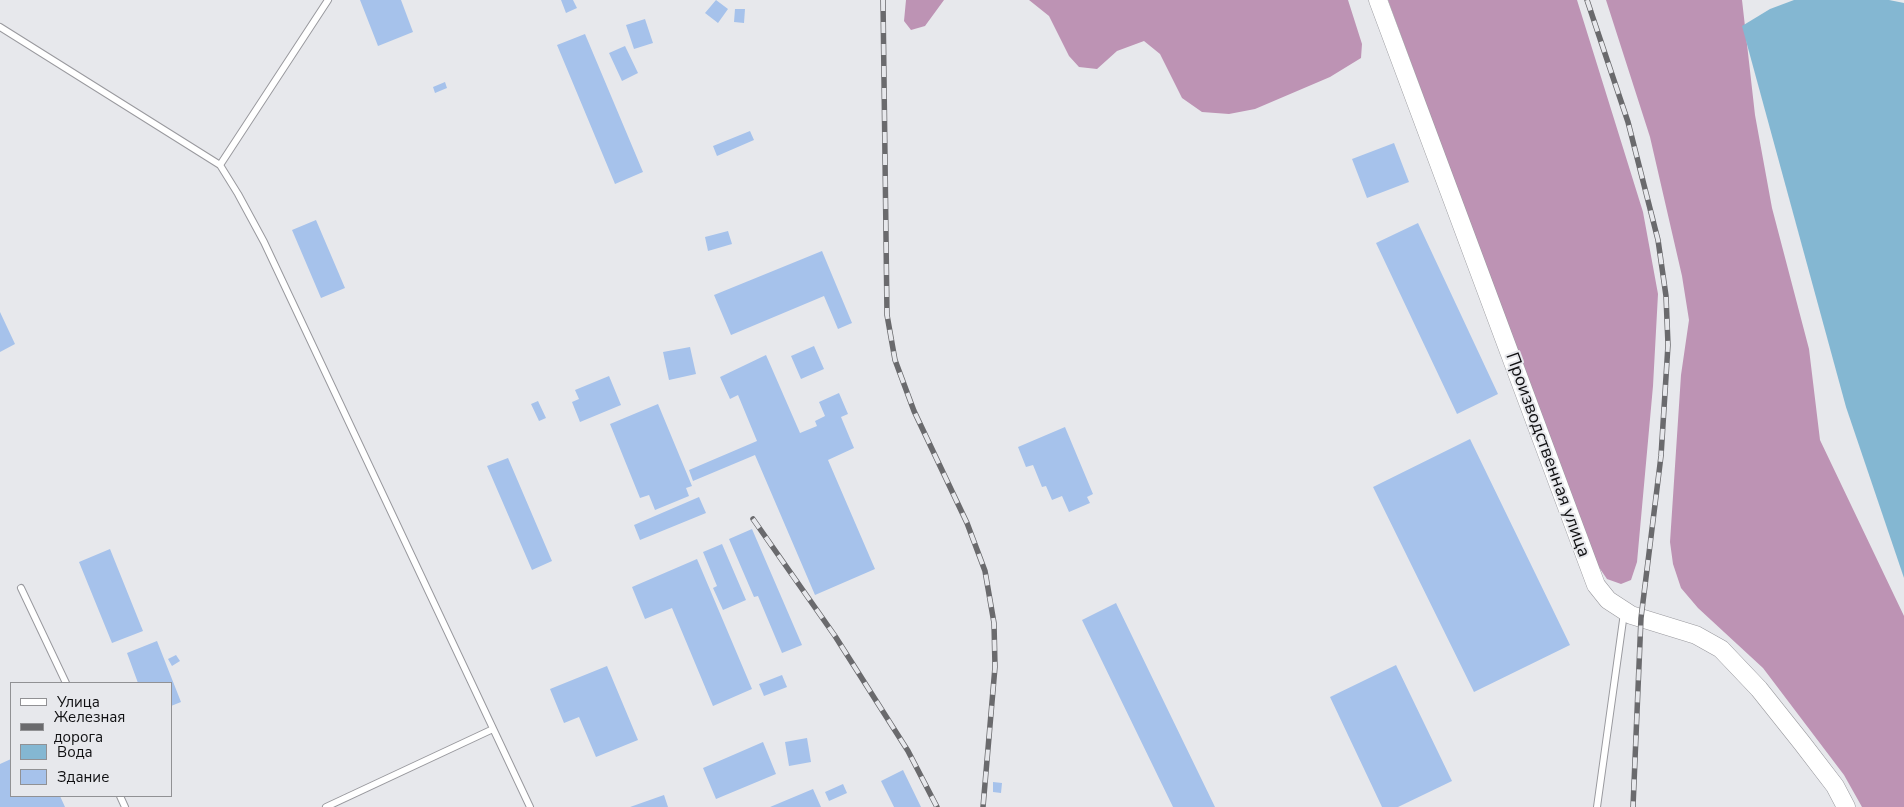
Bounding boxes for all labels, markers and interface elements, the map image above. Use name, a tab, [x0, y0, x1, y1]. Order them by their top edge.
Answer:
street label: Производственная улица	[1500, 350, 1594, 560]
legend	[10, 682, 172, 797]
text: Улица	[57, 692, 100, 712]
text: Железная дорога	[54, 707, 125, 747]
text: Вода	[57, 742, 93, 762]
text: Здание	[57, 767, 109, 787]

